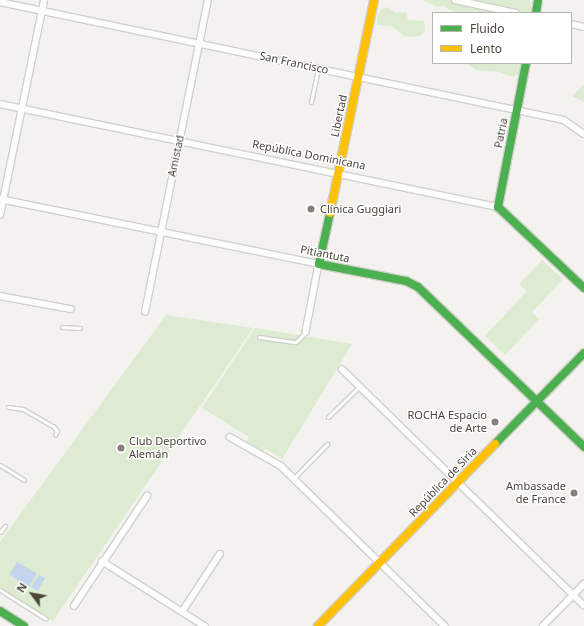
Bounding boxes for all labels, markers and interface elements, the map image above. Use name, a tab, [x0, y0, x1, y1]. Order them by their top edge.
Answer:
legend	[432, 12, 572, 64]
text: Fluido	[470, 20, 504, 37]
text: Lento	[470, 40, 502, 57]
street label: San Francisco	[258, 49, 330, 77]
street label: Libertad	[328, 94, 350, 138]
street label: Patria	[492, 117, 510, 149]
street label: Amistad	[165, 134, 187, 178]
street label: República Dominicana	[251, 138, 367, 172]
place label: Clínica Guggiari	[320, 202, 401, 216]
marker: Clínica Guggiari	[305, 203, 317, 215]
street label: Pitiantuta	[299, 243, 351, 265]
place label: ROCHA Espacio de Arte	[407, 409, 487, 435]
marker: ROCHA Espacio de Arte	[490, 417, 500, 427]
place label: Club Deportivo Alemán	[129, 435, 206, 461]
marker: Club Deportivo Alemán	[116, 443, 126, 453]
street label: República de Siria	[406, 444, 480, 520]
place label: Ambassade de France	[506, 480, 566, 506]
marker: Ambassade de France	[569, 488, 579, 498]
north arrow	[12, 574, 52, 614]
text: N	[13, 580, 30, 595]

